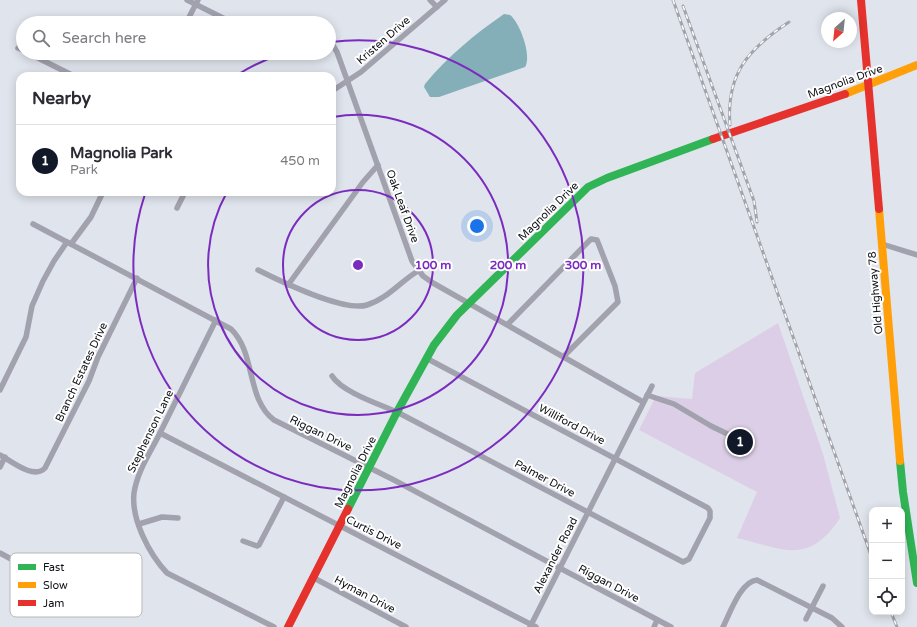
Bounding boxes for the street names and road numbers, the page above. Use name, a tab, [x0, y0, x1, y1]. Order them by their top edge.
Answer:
street label: Kristen Drive	[354, 14, 413, 67]
street label: Magnolia Drive	[806, 62, 884, 101]
street label: Oak Leaf Drive	[383, 168, 422, 244]
street label: Magnolia Drive	[516, 179, 581, 243]
street label: Old Highway 78	[865, 251, 886, 335]
street label: Branch Estates Drive	[53, 320, 110, 424]
street label: Stephenson Lane	[125, 388, 176, 475]
street label: Williford Drive	[536, 401, 607, 447]
street label: Riggan Drive	[288, 413, 354, 454]
street label: Magnolia Drive	[332, 434, 379, 510]
street label: Palmer Drive	[512, 457, 577, 500]
street label: Curtis Drive	[344, 513, 404, 552]
street label: Alexander Road	[531, 515, 580, 595]
street label: Riggan Drive	[576, 562, 642, 605]
street label: Hyman Drive	[332, 573, 397, 616]

